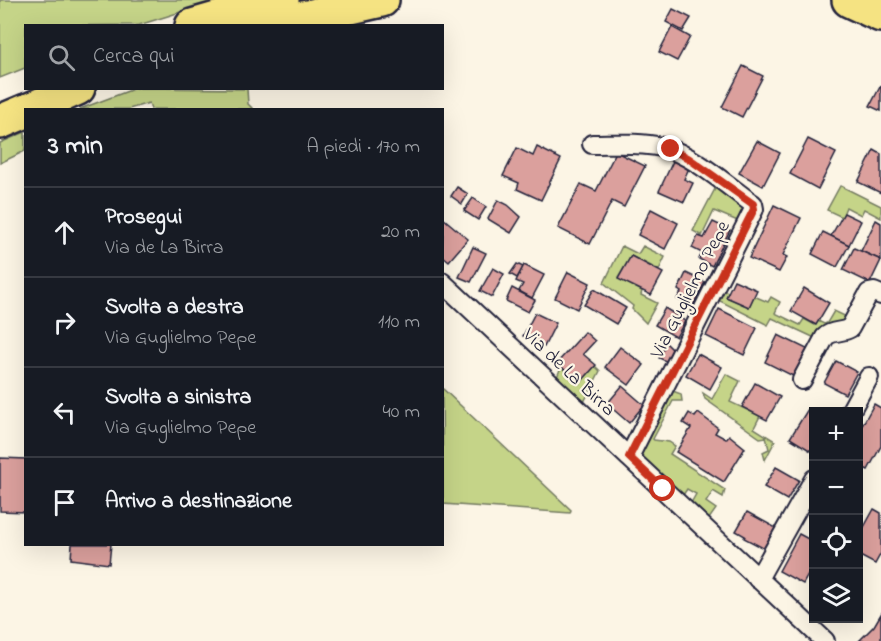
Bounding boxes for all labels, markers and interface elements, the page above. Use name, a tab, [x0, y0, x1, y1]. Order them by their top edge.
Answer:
search box	[24, 24, 444, 90]
icon: search	[45, 41, 78, 74]
text: Cerca qui	[93, 41, 175, 73]
text: 3 min	[48, 128, 103, 166]
text: A piedi · 170 m	[306, 133, 420, 162]
route end	[657, 135, 683, 161]
text: Prosegui	[105, 202, 182, 234]
icon: ahead	[48, 216, 81, 249]
street label: Via Guglielmo Pepe	[644, 216, 739, 365]
text: 20 m	[381, 218, 420, 247]
text: Via de La Birra	[105, 234, 223, 263]
text: Svolta a destra	[105, 292, 244, 324]
icon: right	[48, 306, 81, 339]
text: 110 m	[378, 308, 420, 337]
street label: Via de La Birra	[514, 321, 622, 424]
text: Via Guglielmo Pepe	[105, 324, 256, 353]
text: Svolta a sinistra	[105, 382, 252, 414]
icon: left	[48, 396, 81, 429]
text: 40 m	[383, 398, 420, 427]
map controls	[809, 407, 863, 623]
button: +	[809, 407, 863, 461]
text: Via Guglielmo Pepe	[105, 414, 256, 443]
button: −	[809, 461, 863, 515]
route start	[649, 475, 675, 501]
icon: arrive	[48, 486, 81, 519]
text: Arrivo a destinazione	[105, 486, 292, 518]
button: locate	[809, 515, 863, 569]
button: layers	[809, 569, 863, 623]

